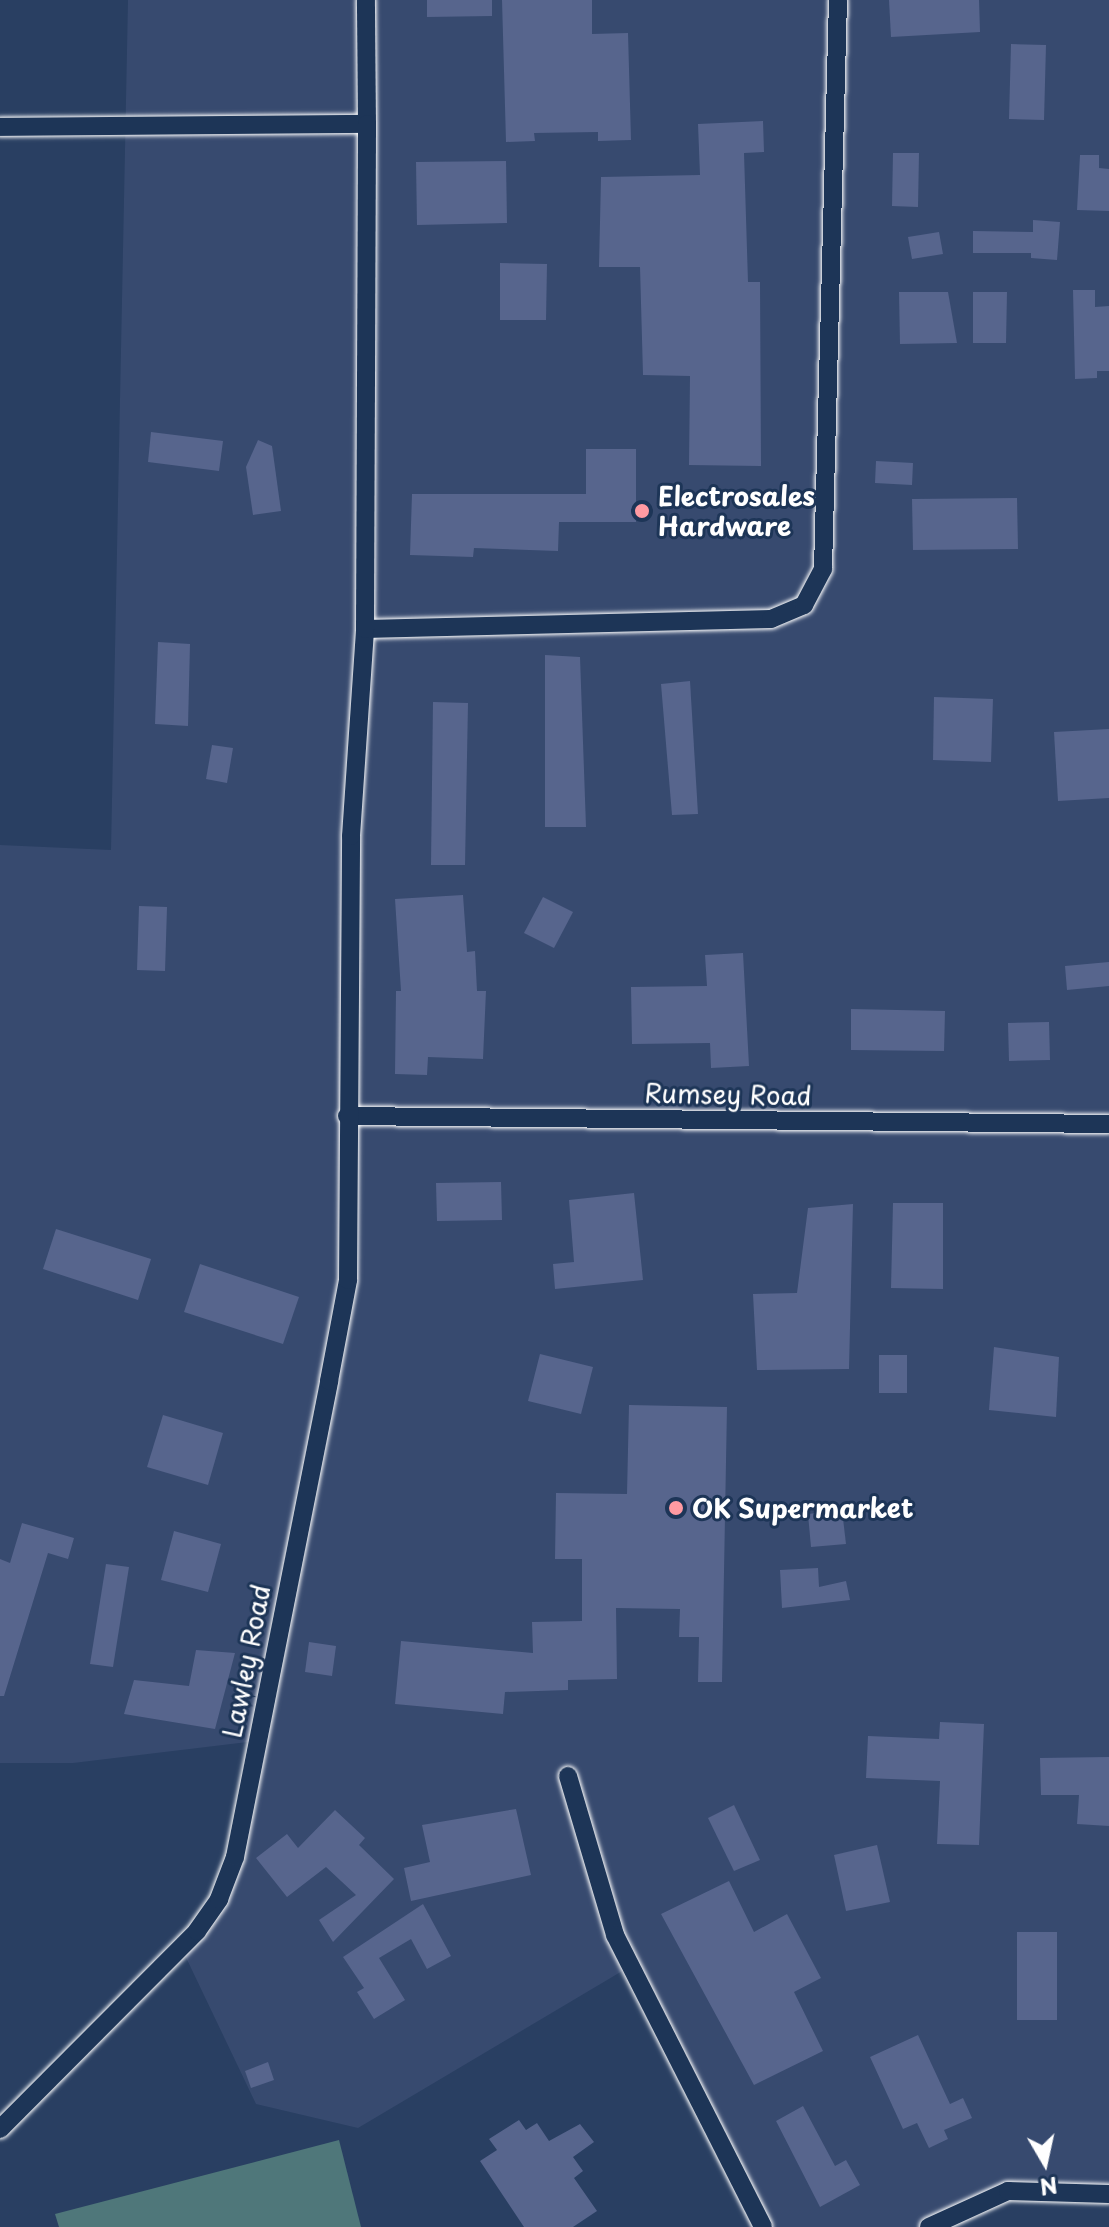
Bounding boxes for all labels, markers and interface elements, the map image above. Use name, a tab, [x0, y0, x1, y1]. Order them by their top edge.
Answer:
place label: Electrosales Hardware	[658, 480, 815, 542]
marker: Electrosales Hardware	[633, 502, 651, 520]
street label: Rumsey Road	[644, 1077, 812, 1111]
place label: OK Supermarket	[692, 1492, 915, 1524]
marker: OK Supermarket	[667, 1499, 685, 1517]
street label: Lawley Road	[216, 1581, 276, 1741]
north arrow	[1005, 2123, 1085, 2203]
text: N	[1038, 2170, 1060, 2205]

